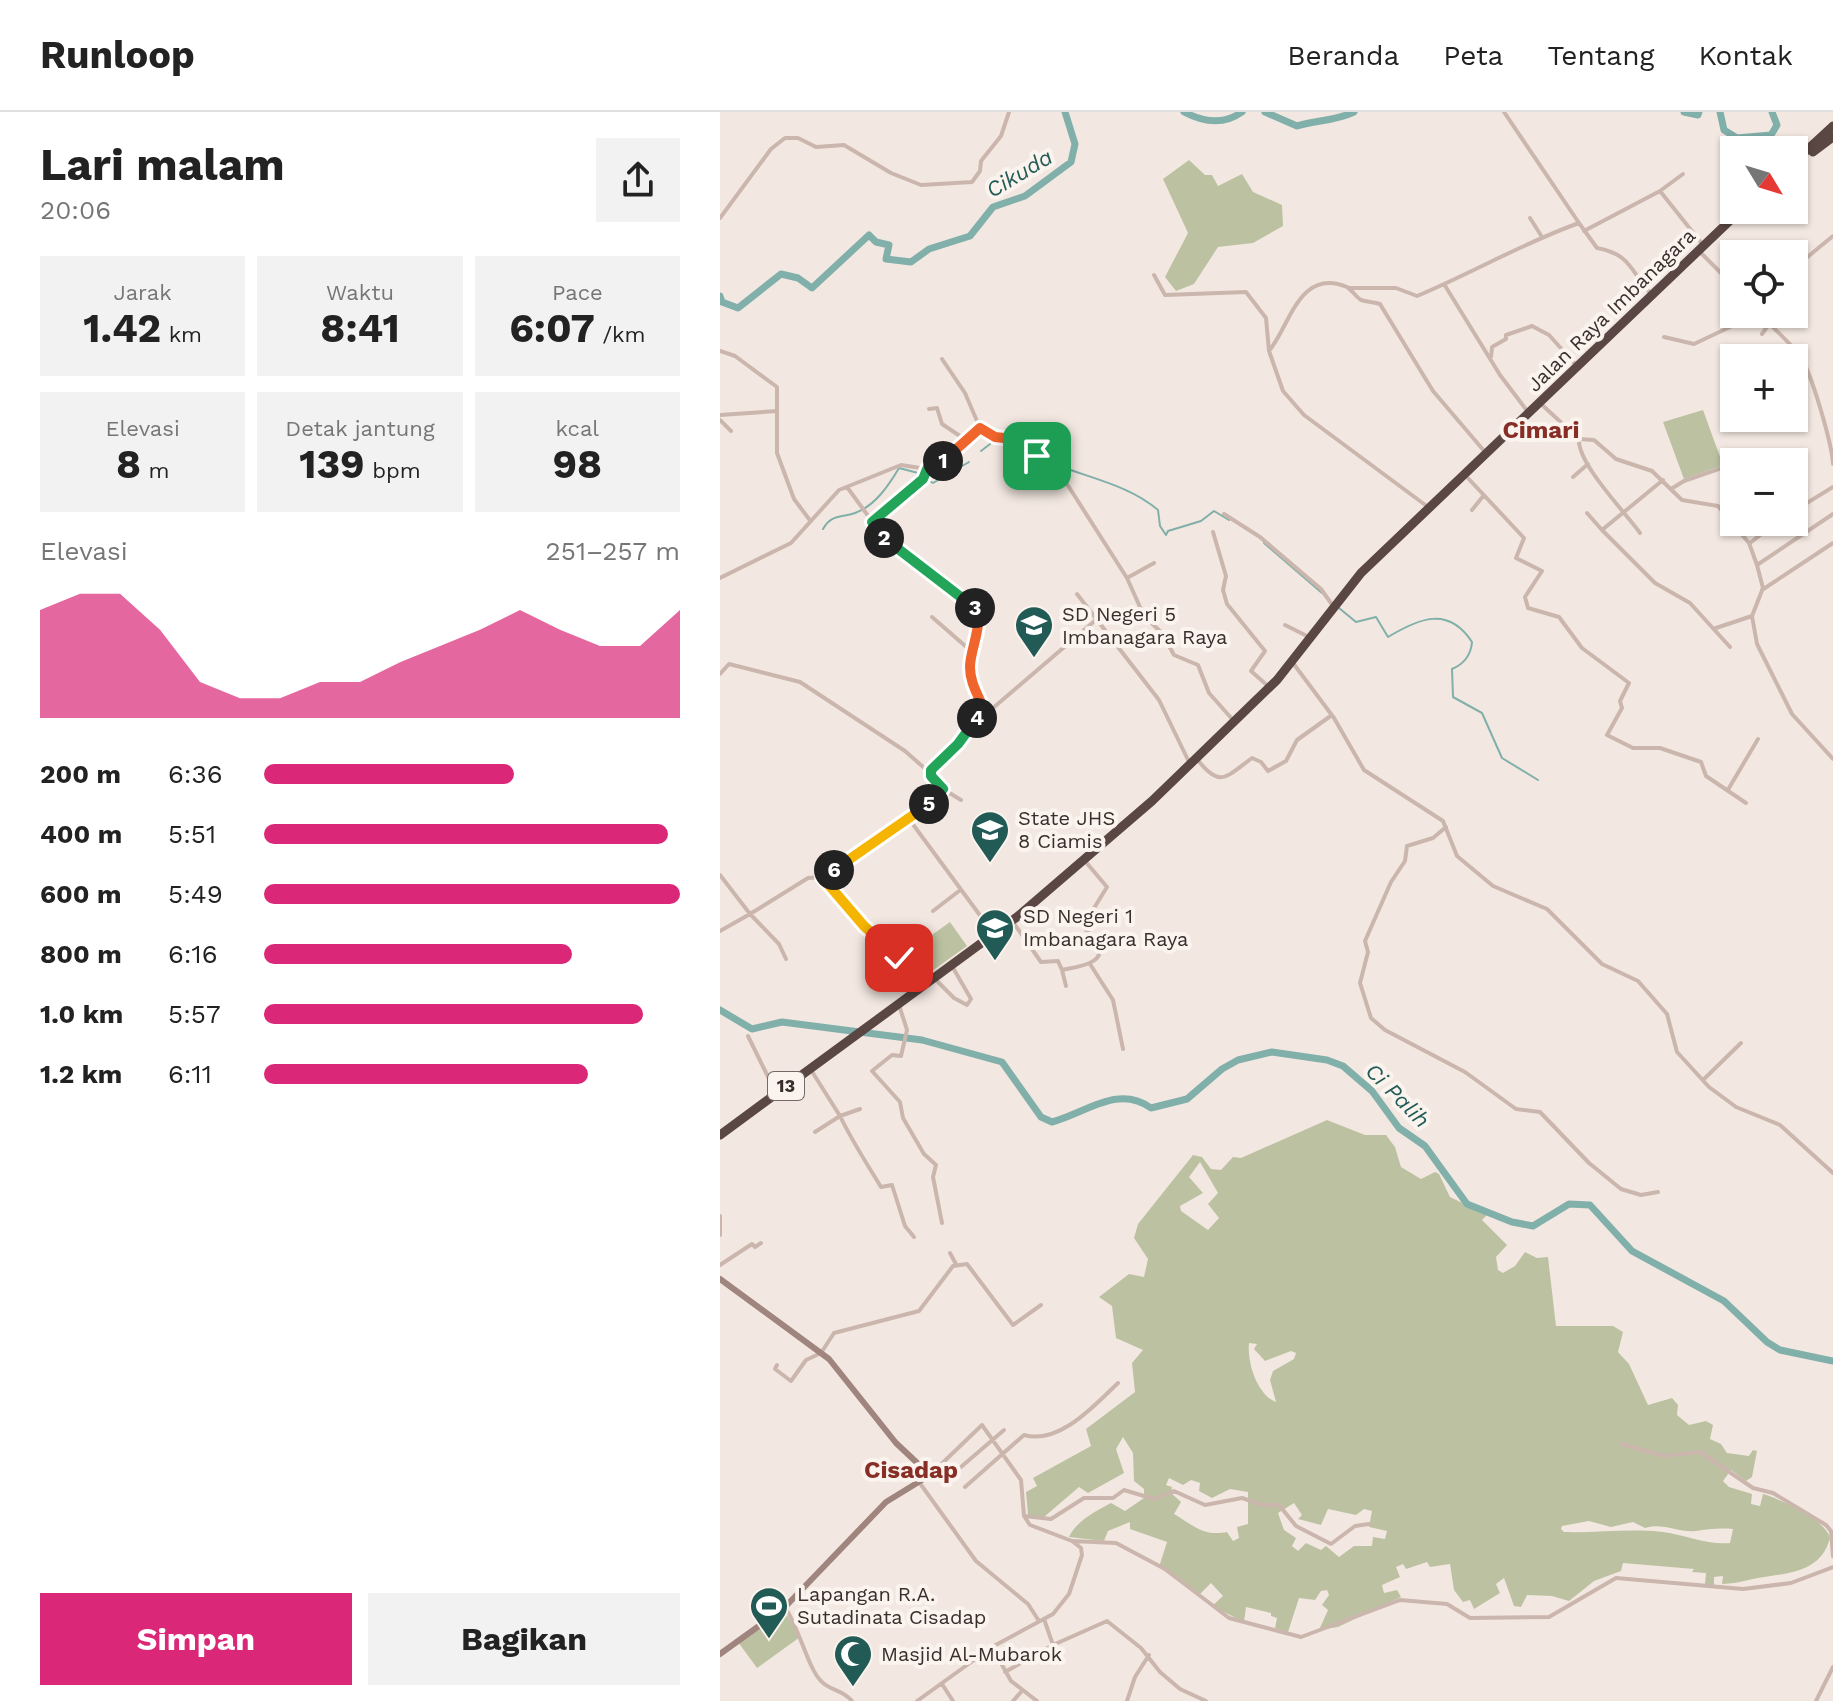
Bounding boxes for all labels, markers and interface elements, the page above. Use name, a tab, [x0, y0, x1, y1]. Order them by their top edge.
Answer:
text: Runloop	[40, 33, 195, 77]
text: Beranda	[1287, 39, 1399, 72]
text: Peta	[1443, 39, 1503, 72]
text: Tentang	[1547, 39, 1654, 72]
text: Kontak	[1698, 39, 1793, 72]
north arrow	[1720, 136, 1808, 224]
map controls	[1720, 136, 1808, 536]
button: share	[596, 138, 680, 222]
text: Lari malam	[40, 139, 285, 191]
water label: Cikuda	[982, 144, 1057, 203]
text: 20:06	[40, 195, 111, 225]
street label: Jalan Raya Imbanagara	[1522, 223, 1700, 397]
button: locate	[1720, 240, 1808, 328]
text: Jarak	[114, 280, 172, 305]
text: Waktu	[326, 280, 394, 305]
text: Pace	[552, 280, 603, 305]
text: 1.42	[83, 305, 161, 352]
text: 8:41	[320, 305, 400, 352]
text: 6:07	[509, 305, 595, 352]
text: km	[161, 322, 202, 347]
text: /km	[595, 322, 645, 347]
button: +	[1720, 344, 1808, 432]
text: Elevasi	[106, 416, 180, 441]
text: Detak jantung	[285, 416, 435, 441]
text: kcal	[556, 416, 599, 441]
district label: Cimari	[1502, 416, 1580, 444]
pin	[1003, 422, 1071, 490]
icon: arrive	[1015, 434, 1059, 478]
text: 8	[116, 441, 141, 488]
text: 139	[299, 441, 365, 488]
text: 98	[552, 441, 602, 488]
pin: 1	[923, 441, 963, 481]
text: 1	[938, 448, 948, 473]
button: −	[1720, 448, 1808, 536]
text: m	[141, 458, 169, 483]
text: bpm	[365, 458, 421, 483]
pin: 2	[864, 518, 904, 558]
text: 2	[877, 525, 891, 550]
text: Elevasi	[40, 536, 128, 566]
text: 251–257 m	[546, 536, 680, 566]
pin: 3	[955, 588, 995, 628]
text: 3	[968, 595, 982, 620]
place label: SD Negeri 5 Imbanagara Raya	[1062, 602, 1227, 649]
school or university icon: SD Negeri 5 Imbanagara Raya	[1013, 604, 1055, 659]
pin: 4	[957, 698, 997, 738]
text: 4	[970, 705, 984, 730]
text: 200 m	[40, 759, 121, 789]
text: 6:36	[168, 759, 222, 789]
pin: 5	[909, 784, 949, 824]
text: 5	[923, 791, 935, 816]
place label: State JHS 8 Ciamis	[1018, 806, 1115, 853]
school or university icon: State JHS 8 Ciamis	[969, 809, 1011, 864]
text: 400 m	[40, 819, 122, 849]
text: 5:51	[168, 819, 216, 849]
pin: 6	[814, 850, 854, 890]
text: 6	[827, 857, 841, 882]
text: 600 m	[40, 879, 121, 909]
text: 5:49	[168, 879, 223, 909]
place label: SD Negeri 1 Imbanagara Raya	[1023, 904, 1188, 951]
school or university icon: SD Negeri 1 Imbanagara Raya	[974, 907, 1016, 962]
pin	[865, 924, 933, 992]
icon: check	[877, 936, 921, 980]
text: 800 m	[40, 939, 122, 969]
text: 6:16	[168, 939, 217, 969]
text: 1.0 km	[40, 999, 123, 1029]
text: 5:57	[168, 999, 221, 1029]
water label: Ci Palih	[1360, 1058, 1435, 1133]
text: 1.2 km	[40, 1059, 122, 1089]
text: 6:11	[168, 1059, 212, 1089]
road number: 13	[768, 1072, 804, 1100]
district label: Cisadap	[864, 1456, 958, 1484]
place label: Lapangan R.A. Sutadinata Cisadap	[797, 1582, 986, 1629]
sports icon: Lapangan R.A. Sutadinata Cisadap	[748, 1585, 790, 1640]
button: Simpan	[40, 1593, 352, 1685]
button: Bagikan	[368, 1593, 680, 1685]
mosque icon: Masjid Al-Mubarok	[832, 1633, 874, 1688]
place label: Masjid Al-Mubarok	[881, 1642, 1062, 1666]

